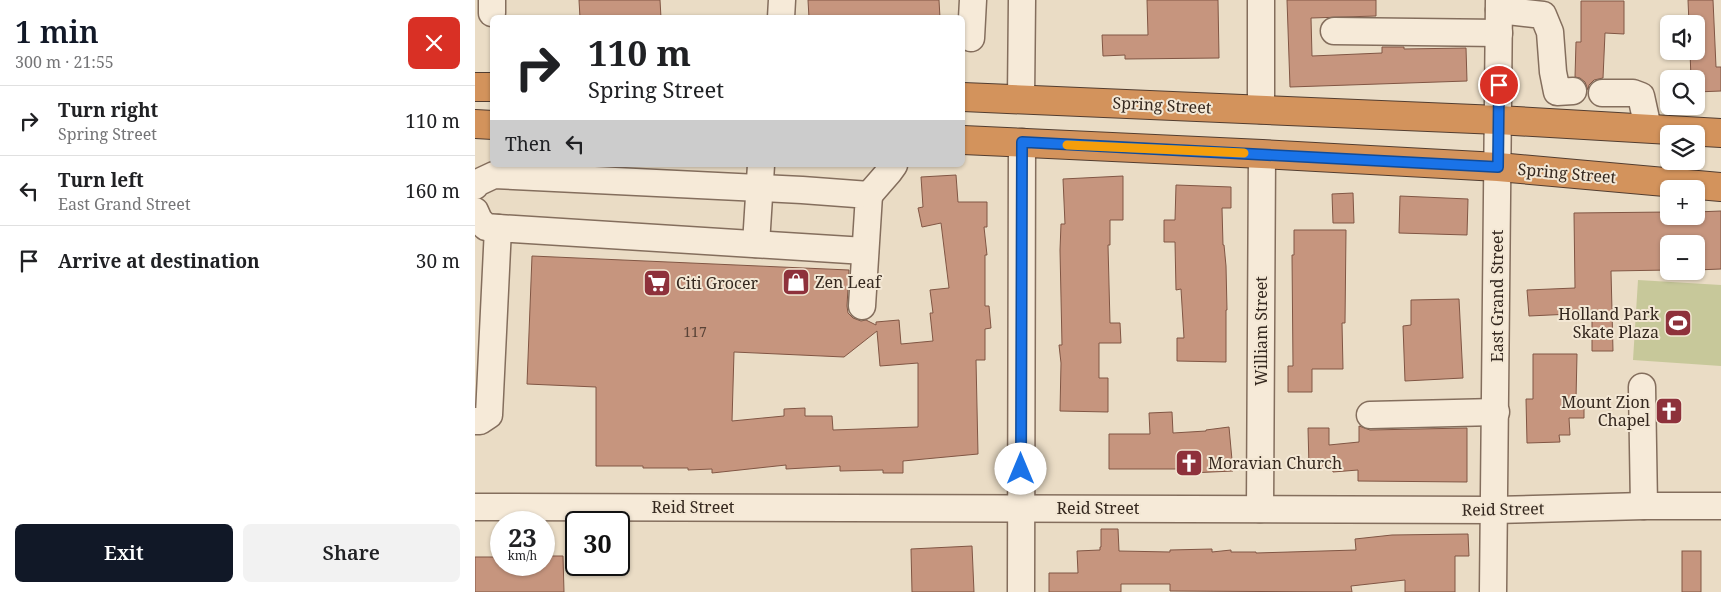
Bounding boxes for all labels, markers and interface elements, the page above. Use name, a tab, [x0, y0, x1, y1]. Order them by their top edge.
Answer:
text: 1 min	[15, 11, 99, 52]
map controls	[1660, 15, 1705, 280]
button: sound	[1660, 15, 1705, 60]
button: close	[408, 17, 460, 69]
text: 110 m	[588, 29, 691, 76]
icon: right	[505, 35, 570, 100]
text: 300 m · 21:55	[15, 51, 114, 73]
pin	[1478, 64, 1520, 106]
button: search	[1660, 70, 1705, 115]
icon: arrive	[1485, 71, 1513, 99]
text: Spring Street	[588, 74, 724, 104]
street label: Spring Street	[1112, 91, 1212, 119]
text: Turn right	[58, 97, 158, 123]
icon: right	[15, 107, 43, 135]
text: 110 m	[405, 108, 460, 134]
text: Spring Street	[58, 123, 157, 145]
button: layers	[1660, 125, 1705, 170]
icon: left	[561, 130, 589, 158]
text: Then	[505, 131, 551, 157]
street label: Spring Street	[1517, 158, 1618, 188]
text: Turn left	[58, 167, 144, 193]
icon: left	[15, 177, 43, 205]
text: 160 m	[405, 178, 460, 204]
button: +	[1660, 180, 1705, 225]
text: East Grand Street	[58, 193, 191, 215]
street label: East Grand Street	[1486, 229, 1508, 362]
button: −	[1660, 235, 1705, 280]
icon: arrive	[15, 247, 43, 275]
text: Arrive at destination	[58, 248, 260, 274]
text: 30 m	[416, 248, 460, 274]
shop icon: Zen Leaf	[781, 267, 811, 297]
supermarket icon: Citi Grocer	[642, 268, 672, 298]
place label: Zen Leaf	[815, 271, 883, 293]
place label: Citi Grocer	[676, 272, 758, 294]
street label: William Street	[1250, 276, 1272, 386]
place label: Holland Park Skate Plaza	[1558, 303, 1660, 343]
sports icon: Holland Park Skate Plaza	[1663, 308, 1693, 338]
house number: 117	[683, 322, 707, 341]
place label: Mount Zion Chapel	[1561, 391, 1650, 431]
church icon: Mount Zion Chapel	[1654, 396, 1684, 426]
position arrow	[994, 442, 1046, 494]
church icon: Moravian Church	[1174, 448, 1204, 478]
place label: Moravian Church	[1208, 452, 1342, 474]
street label: Reid Street	[652, 496, 735, 518]
street label: Reid Street	[1057, 497, 1140, 519]
street label: Reid Street	[1461, 497, 1545, 521]
speed limit sign: 30	[565, 511, 630, 576]
text: 23	[508, 520, 537, 554]
button: Exit	[15, 524, 233, 582]
button: Share	[243, 524, 460, 582]
text: km/h	[508, 547, 537, 564]

